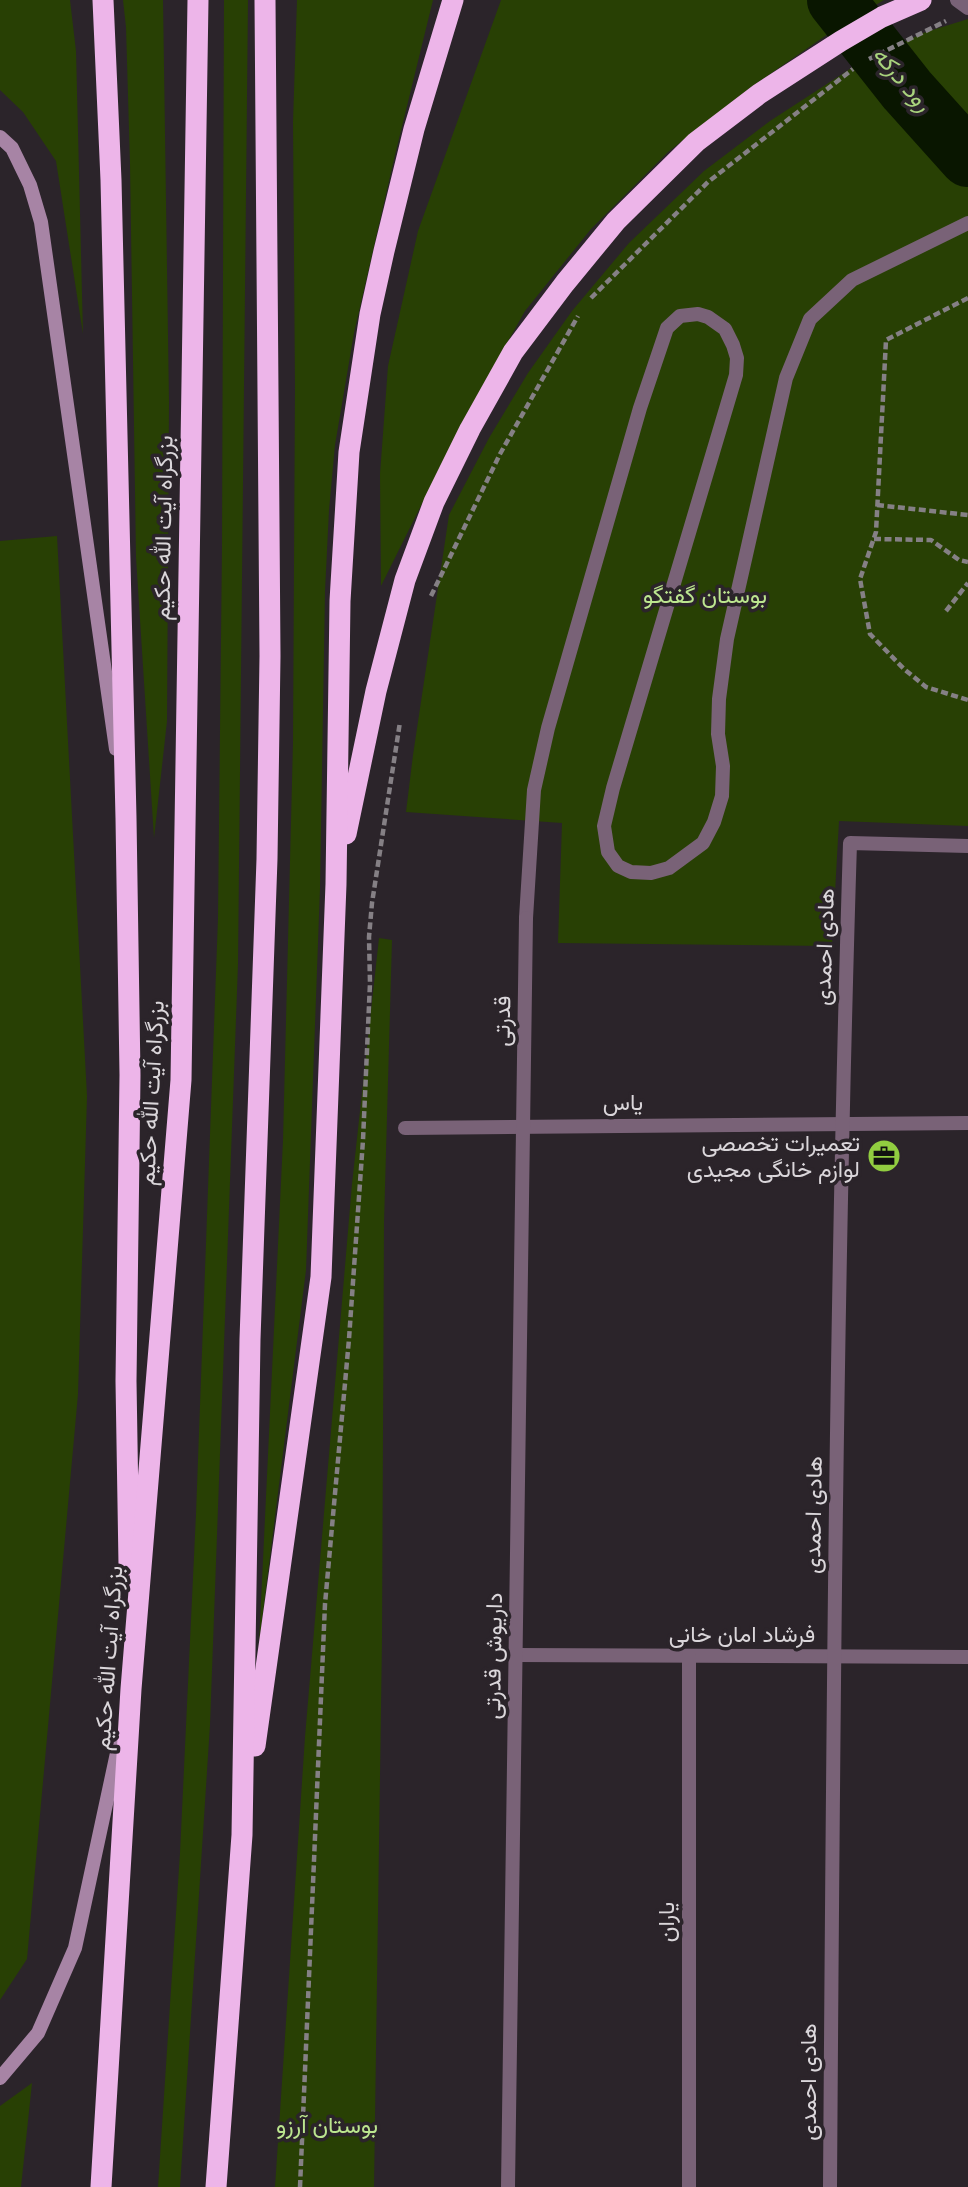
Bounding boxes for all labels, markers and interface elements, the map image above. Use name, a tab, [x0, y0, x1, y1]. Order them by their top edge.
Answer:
water label: رود درکه	[866, 39, 939, 118]
street label: بزرگراه آیت الله حکیم	[146, 435, 180, 621]
park label: بوستان گفتگو	[643, 580, 767, 610]
street label: هادی احمدی	[807, 888, 841, 1006]
street label: قدرتی	[487, 995, 517, 1047]
street label: بزرگراه آیت الله حکیم	[131, 1000, 171, 1186]
street label: یاس	[603, 1087, 643, 1117]
place label: تعمیرات تخصصی لوازم خانگی مجیدی	[687, 1128, 860, 1184]
office icon: تعمیرات تخصصی لوازم خانگی مجیدی	[865, 1137, 903, 1175]
street label: هادی احمدی	[797, 1456, 829, 1574]
street label: بزرگراه آیت الله حکیم	[87, 1565, 129, 1751]
street label: داریوش قدرتی	[477, 1592, 509, 1720]
street label: فرشاد امان خانی	[669, 1619, 815, 1649]
street label: یاران	[651, 1902, 681, 1942]
street label: هادی احمدی	[793, 2023, 823, 2141]
park label: بوستان آرزو	[276, 2110, 378, 2140]

